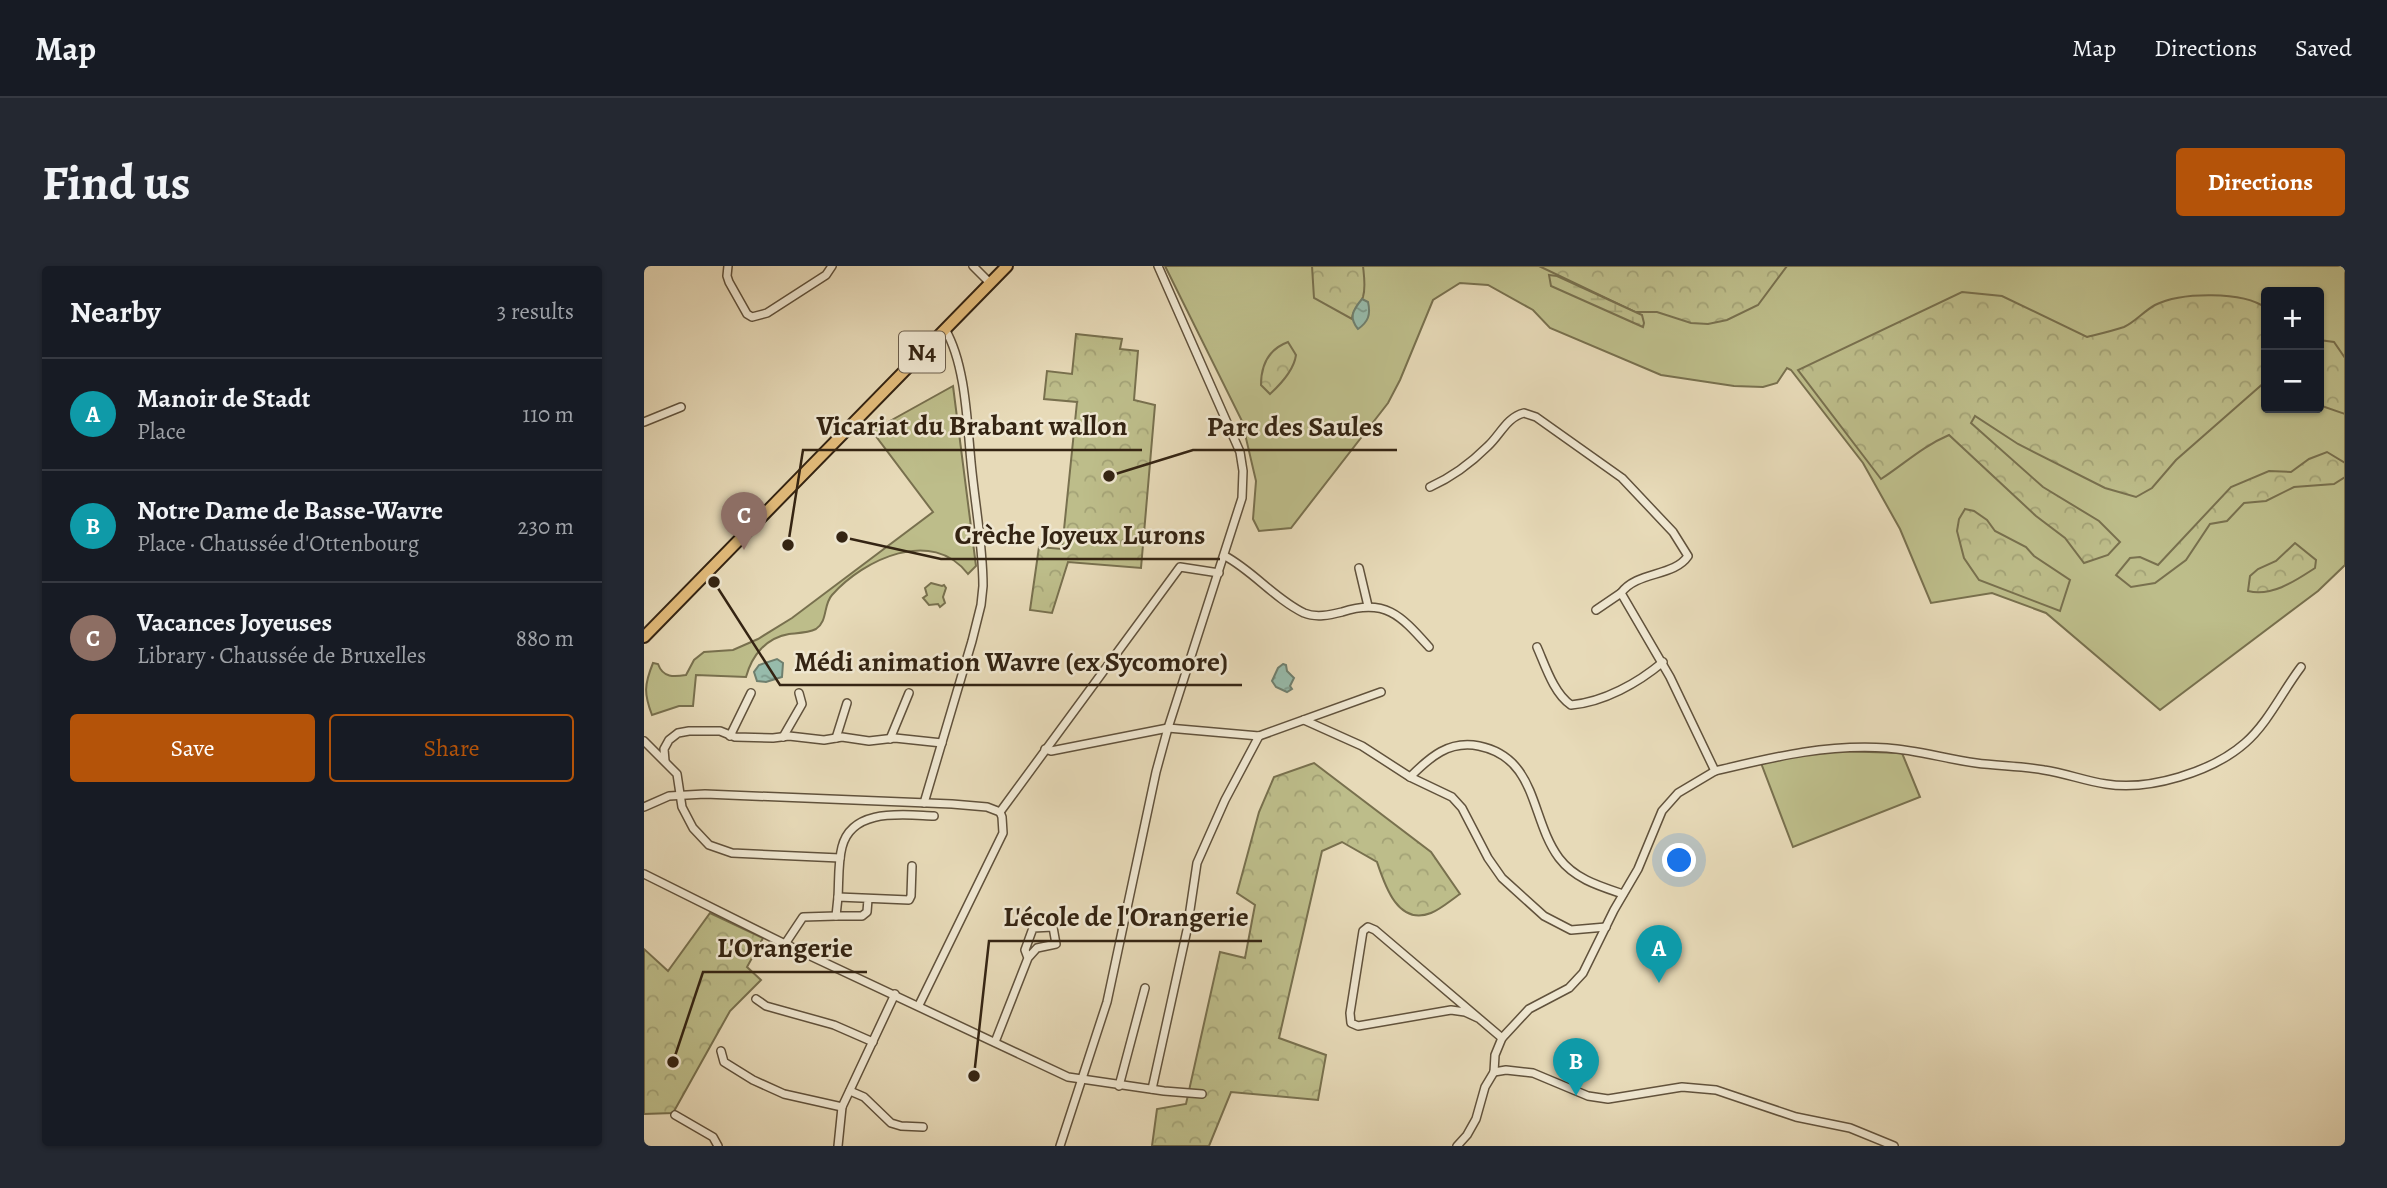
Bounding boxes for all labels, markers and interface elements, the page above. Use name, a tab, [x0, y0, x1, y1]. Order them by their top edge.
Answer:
text: Map	[35, 26, 96, 71]
text: Map	[2072, 32, 2116, 64]
text: Directions	[2154, 32, 2257, 64]
text: Saved	[2295, 32, 2352, 64]
button: Directions	[2176, 148, 2345, 216]
text: Find us	[42, 149, 190, 216]
map controls	[2261, 287, 2324, 413]
button: +	[2261, 287, 2324, 350]
text: Nearby	[70, 292, 161, 332]
text: 3 results	[497, 296, 574, 327]
road number: N4	[899, 332, 945, 372]
button: −	[2261, 350, 2324, 413]
text: Manoir de Stadt	[137, 381, 310, 416]
text: A	[86, 399, 100, 430]
text: 110 m	[522, 399, 574, 430]
callout: Vicariat du Brabant wallon	[803, 401, 1142, 450]
callout: Parc des Saules	[1193, 401, 1397, 450]
text: Vicariat du Brabant wallon	[816, 407, 1128, 445]
text: Parc des Saules	[1207, 408, 1383, 446]
text: Place	[137, 416, 186, 447]
pin: C	[721, 492, 767, 550]
text: Notre Dame de Basse-Wavre	[137, 493, 443, 528]
callout: Crèche Joyeux Lurons	[941, 510, 1220, 559]
text: B	[86, 511, 100, 542]
text: 230 m	[518, 511, 574, 542]
text: Crèche Joyeux Lurons	[954, 516, 1206, 554]
text: Place · Chaussée d'Ottenbourg	[137, 528, 419, 559]
text: Vacances Joyeuses	[137, 605, 332, 640]
text: C	[86, 623, 100, 654]
text: 880 m	[516, 623, 574, 654]
callout: Médi animation Wavre (ex Sycomore)	[780, 636, 1242, 685]
text: Library · Chaussée de Bruxelles	[137, 640, 426, 671]
text: Médi animation Wavre (ex Sycomore)	[794, 643, 1228, 681]
button: Save	[70, 714, 315, 782]
button: Share	[329, 714, 574, 782]
your location	[1662, 843, 1696, 877]
callout: L'école de l'Orangerie	[989, 892, 1262, 941]
text: L'école de l'Orangerie	[1003, 898, 1249, 936]
callout: L'Orangerie	[703, 923, 867, 972]
pin: A	[1636, 925, 1682, 983]
text: L'Orangerie	[717, 929, 853, 967]
pin: B	[1553, 1038, 1599, 1096]

